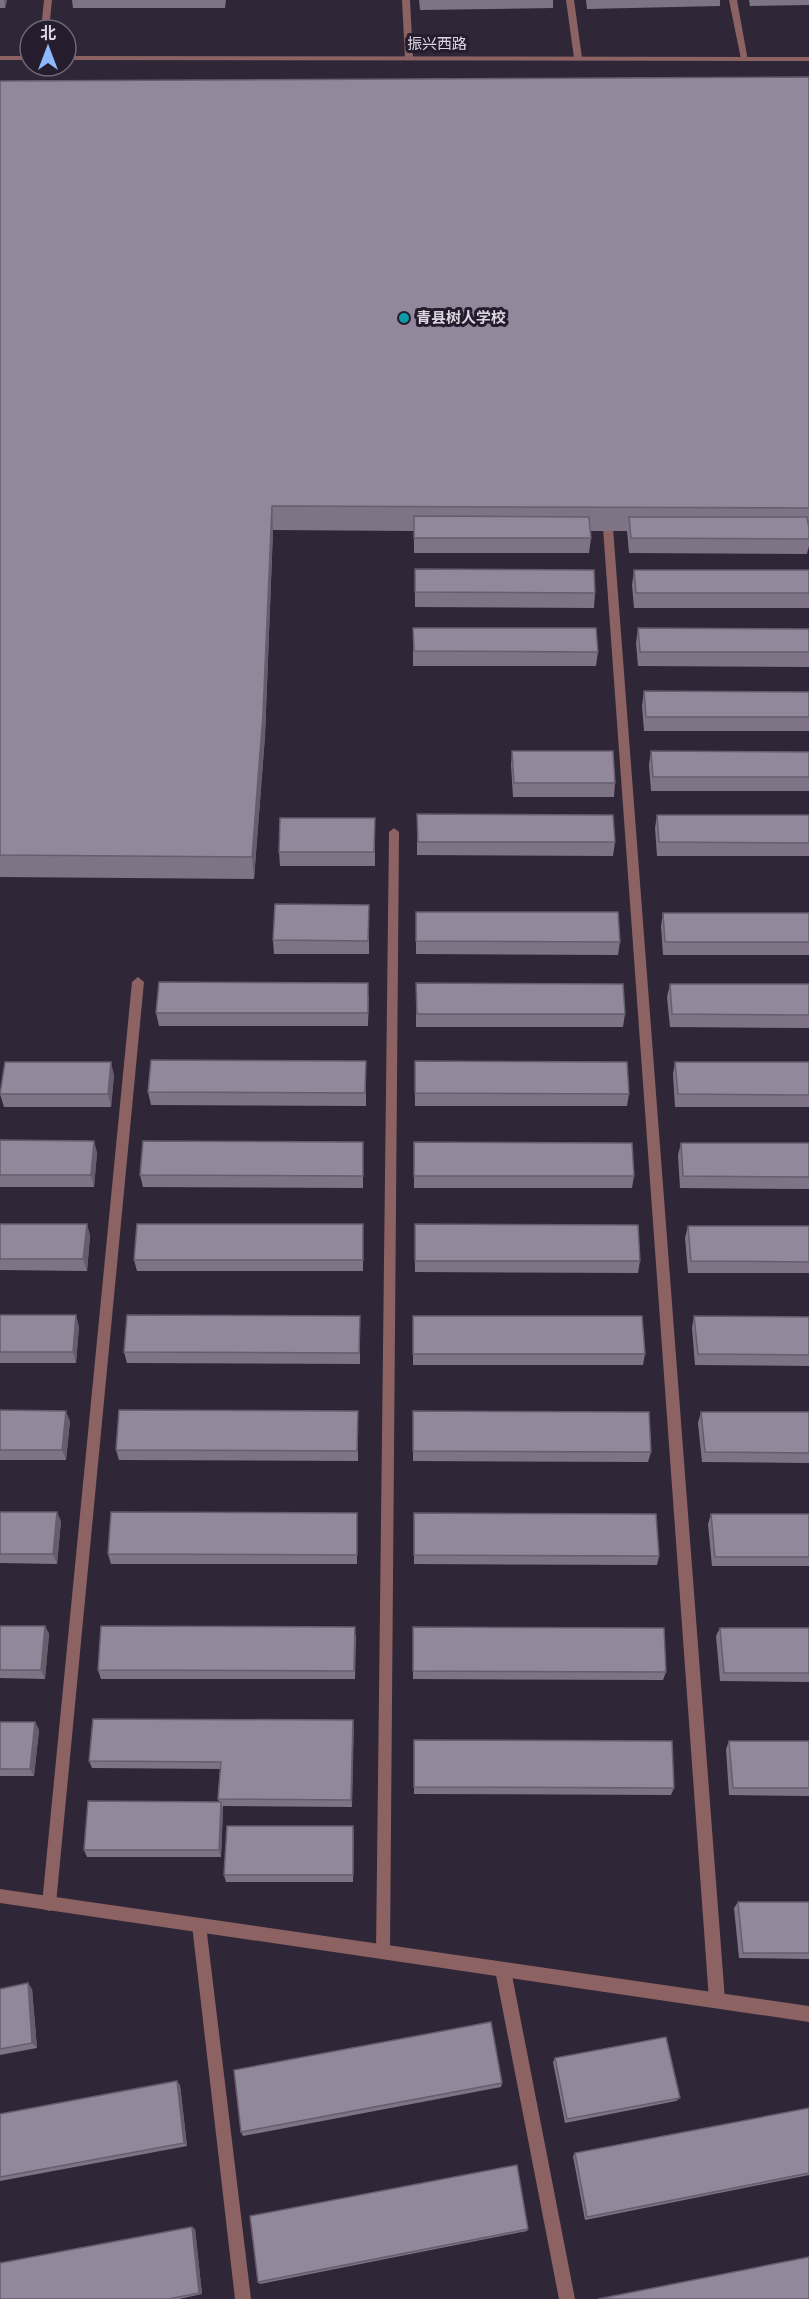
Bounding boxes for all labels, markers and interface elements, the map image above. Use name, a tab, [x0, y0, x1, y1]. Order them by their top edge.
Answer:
north arrow	[18, 18, 78, 78]
text: 北	[40, 24, 56, 43]
street label: 振兴西路	[407, 35, 467, 53]
place label: 青县树人学校	[416, 309, 506, 327]
marker: 青县树人学校	[397, 311, 411, 325]

